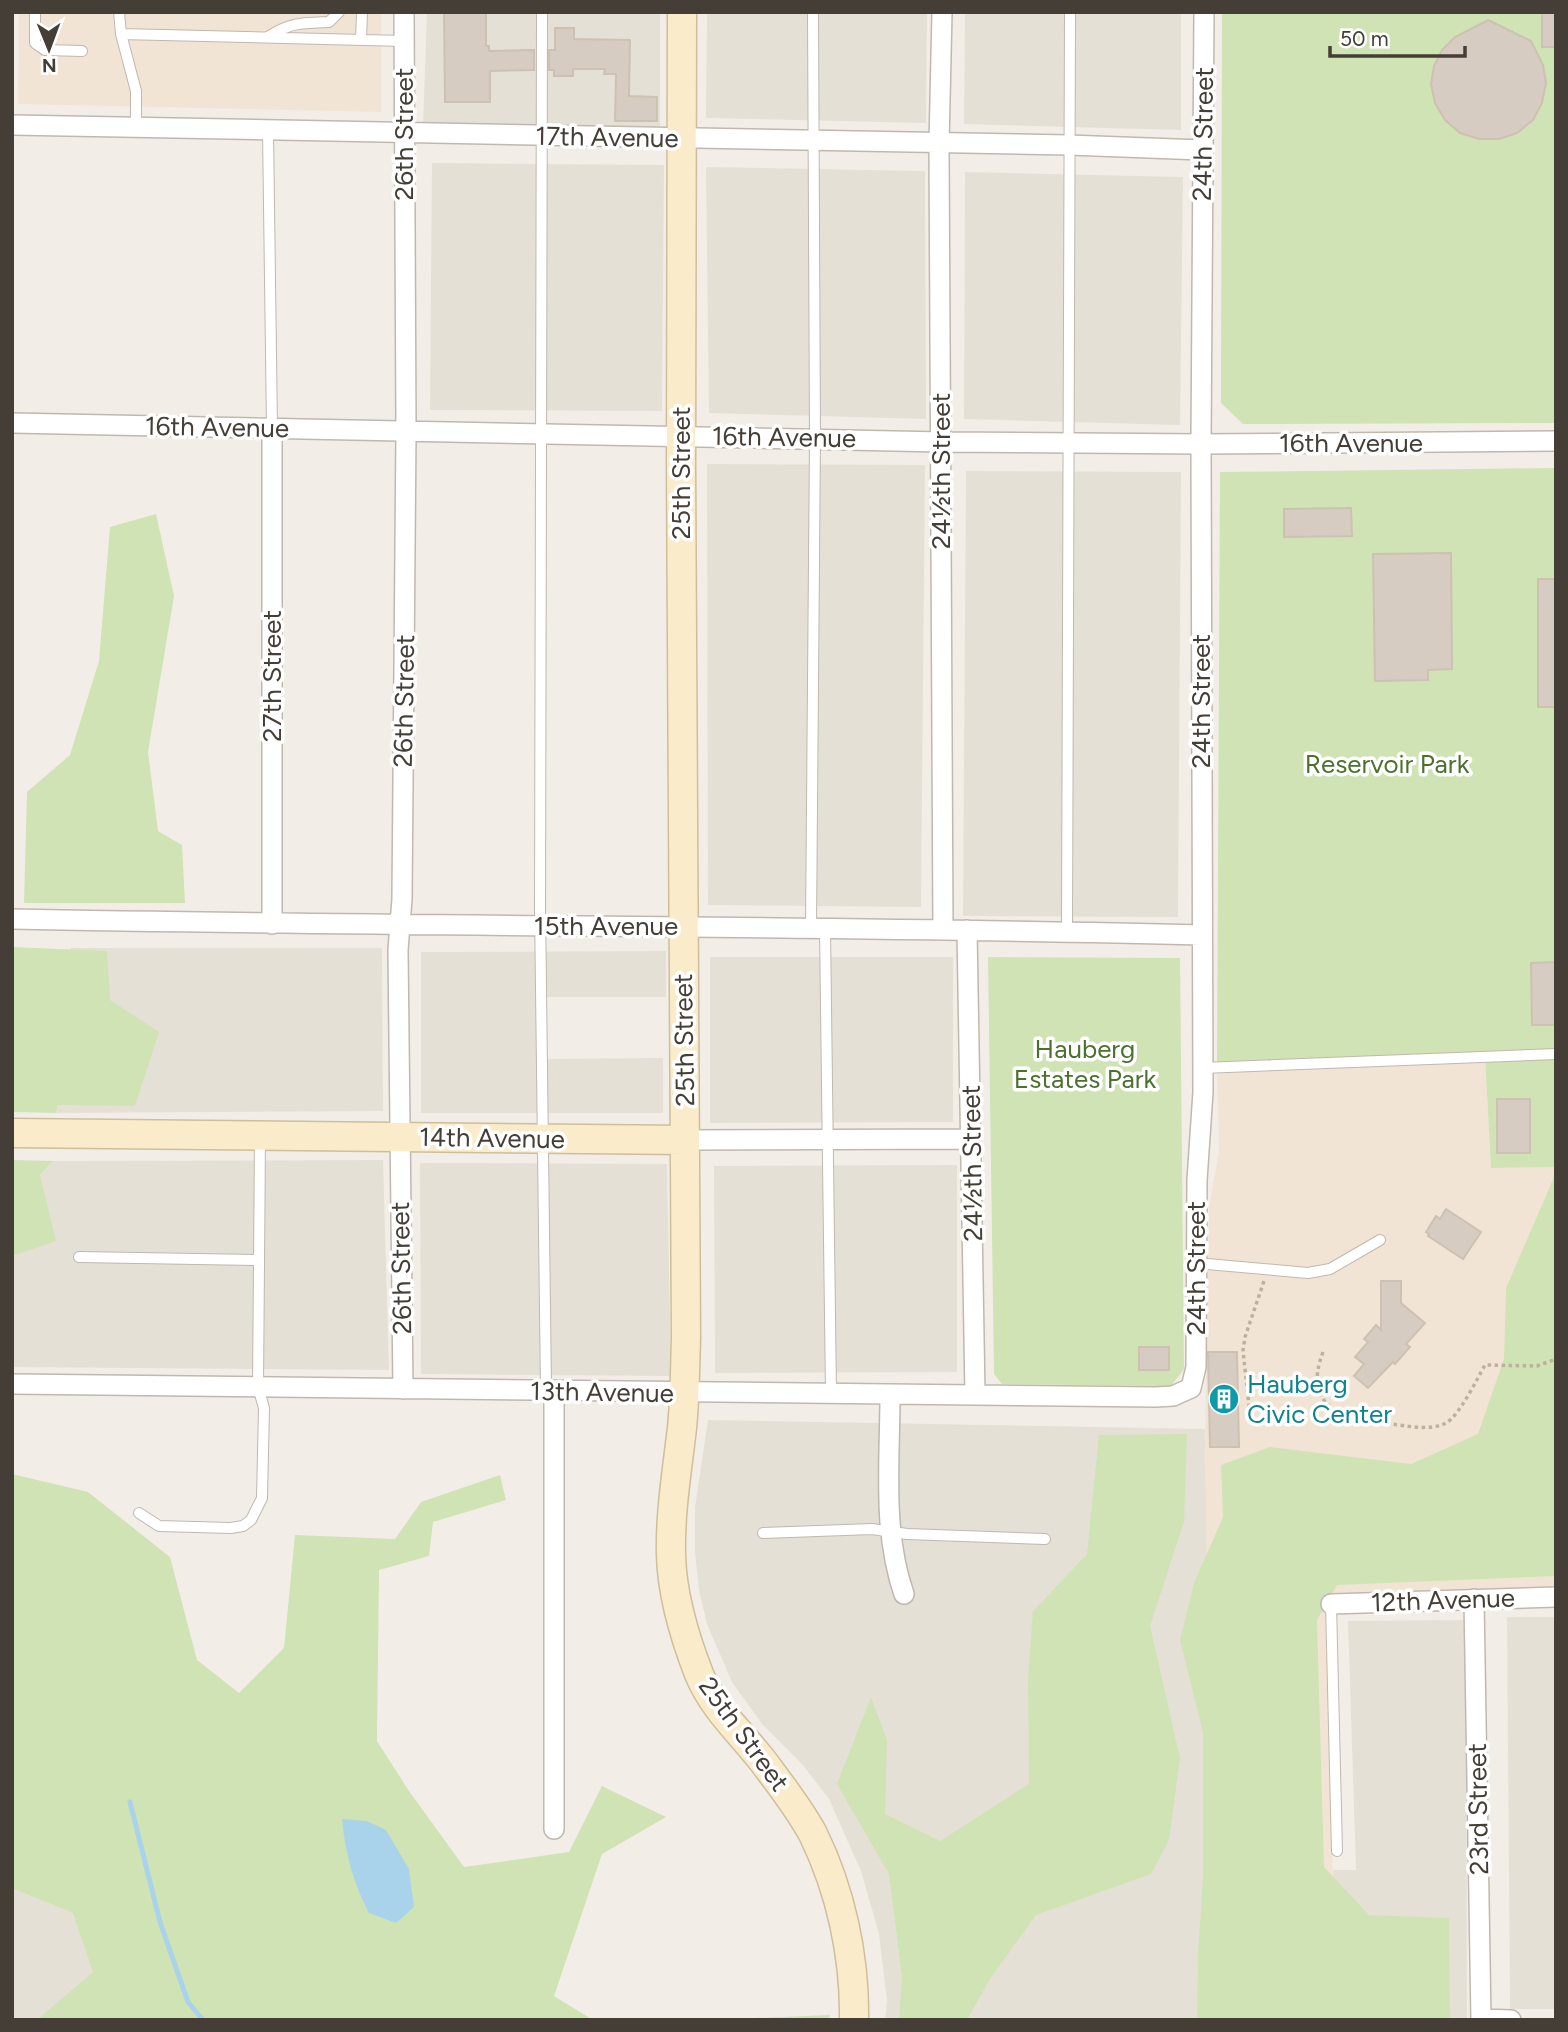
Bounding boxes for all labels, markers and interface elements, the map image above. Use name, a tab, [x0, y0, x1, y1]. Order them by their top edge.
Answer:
north arrow	[14, 14, 84, 84]
scale bar	[1330, 14, 1465, 58]
text: 50 m	[1340, 26, 1389, 51]
text: N	[42, 54, 57, 77]
street label: 24th Street	[1186, 66, 1220, 201]
street label: 26th Street	[388, 67, 420, 200]
street label: 17th Avenue	[535, 120, 679, 154]
street label: 24½th Street	[925, 393, 957, 549]
street label: 25th Street	[665, 406, 697, 540]
street label: 16th Avenue	[145, 410, 289, 444]
street label: 16th Avenue	[712, 420, 856, 454]
street label: 16th Avenue	[1279, 427, 1423, 459]
street label: 27th Street	[256, 610, 288, 742]
street label: 26th Street	[387, 634, 421, 768]
street label: 24th Street	[1185, 634, 1217, 768]
park label: Reservoir Park	[1305, 748, 1470, 780]
street label: 15th Avenue	[534, 910, 678, 942]
street label: 25th Street	[667, 973, 701, 1107]
park label: Hauberg Estates Park	[1014, 1033, 1157, 1095]
street label: 24½th Street	[955, 1084, 989, 1242]
street label: 14th Avenue	[419, 1121, 565, 1155]
street label: 26th Street	[384, 1201, 418, 1335]
street label: 24th Street	[1180, 1201, 1212, 1335]
place label: Hauberg Civic Center	[1247, 1368, 1392, 1430]
street label: 13th Avenue	[530, 1375, 674, 1409]
building icon: Hauberg Civic Center	[1207, 1382, 1241, 1416]
street label: 12th Avenue	[1371, 1581, 1515, 1619]
street label: 25th Street	[692, 1671, 796, 1797]
street label: 23rd Street	[1461, 1743, 1495, 1875]

